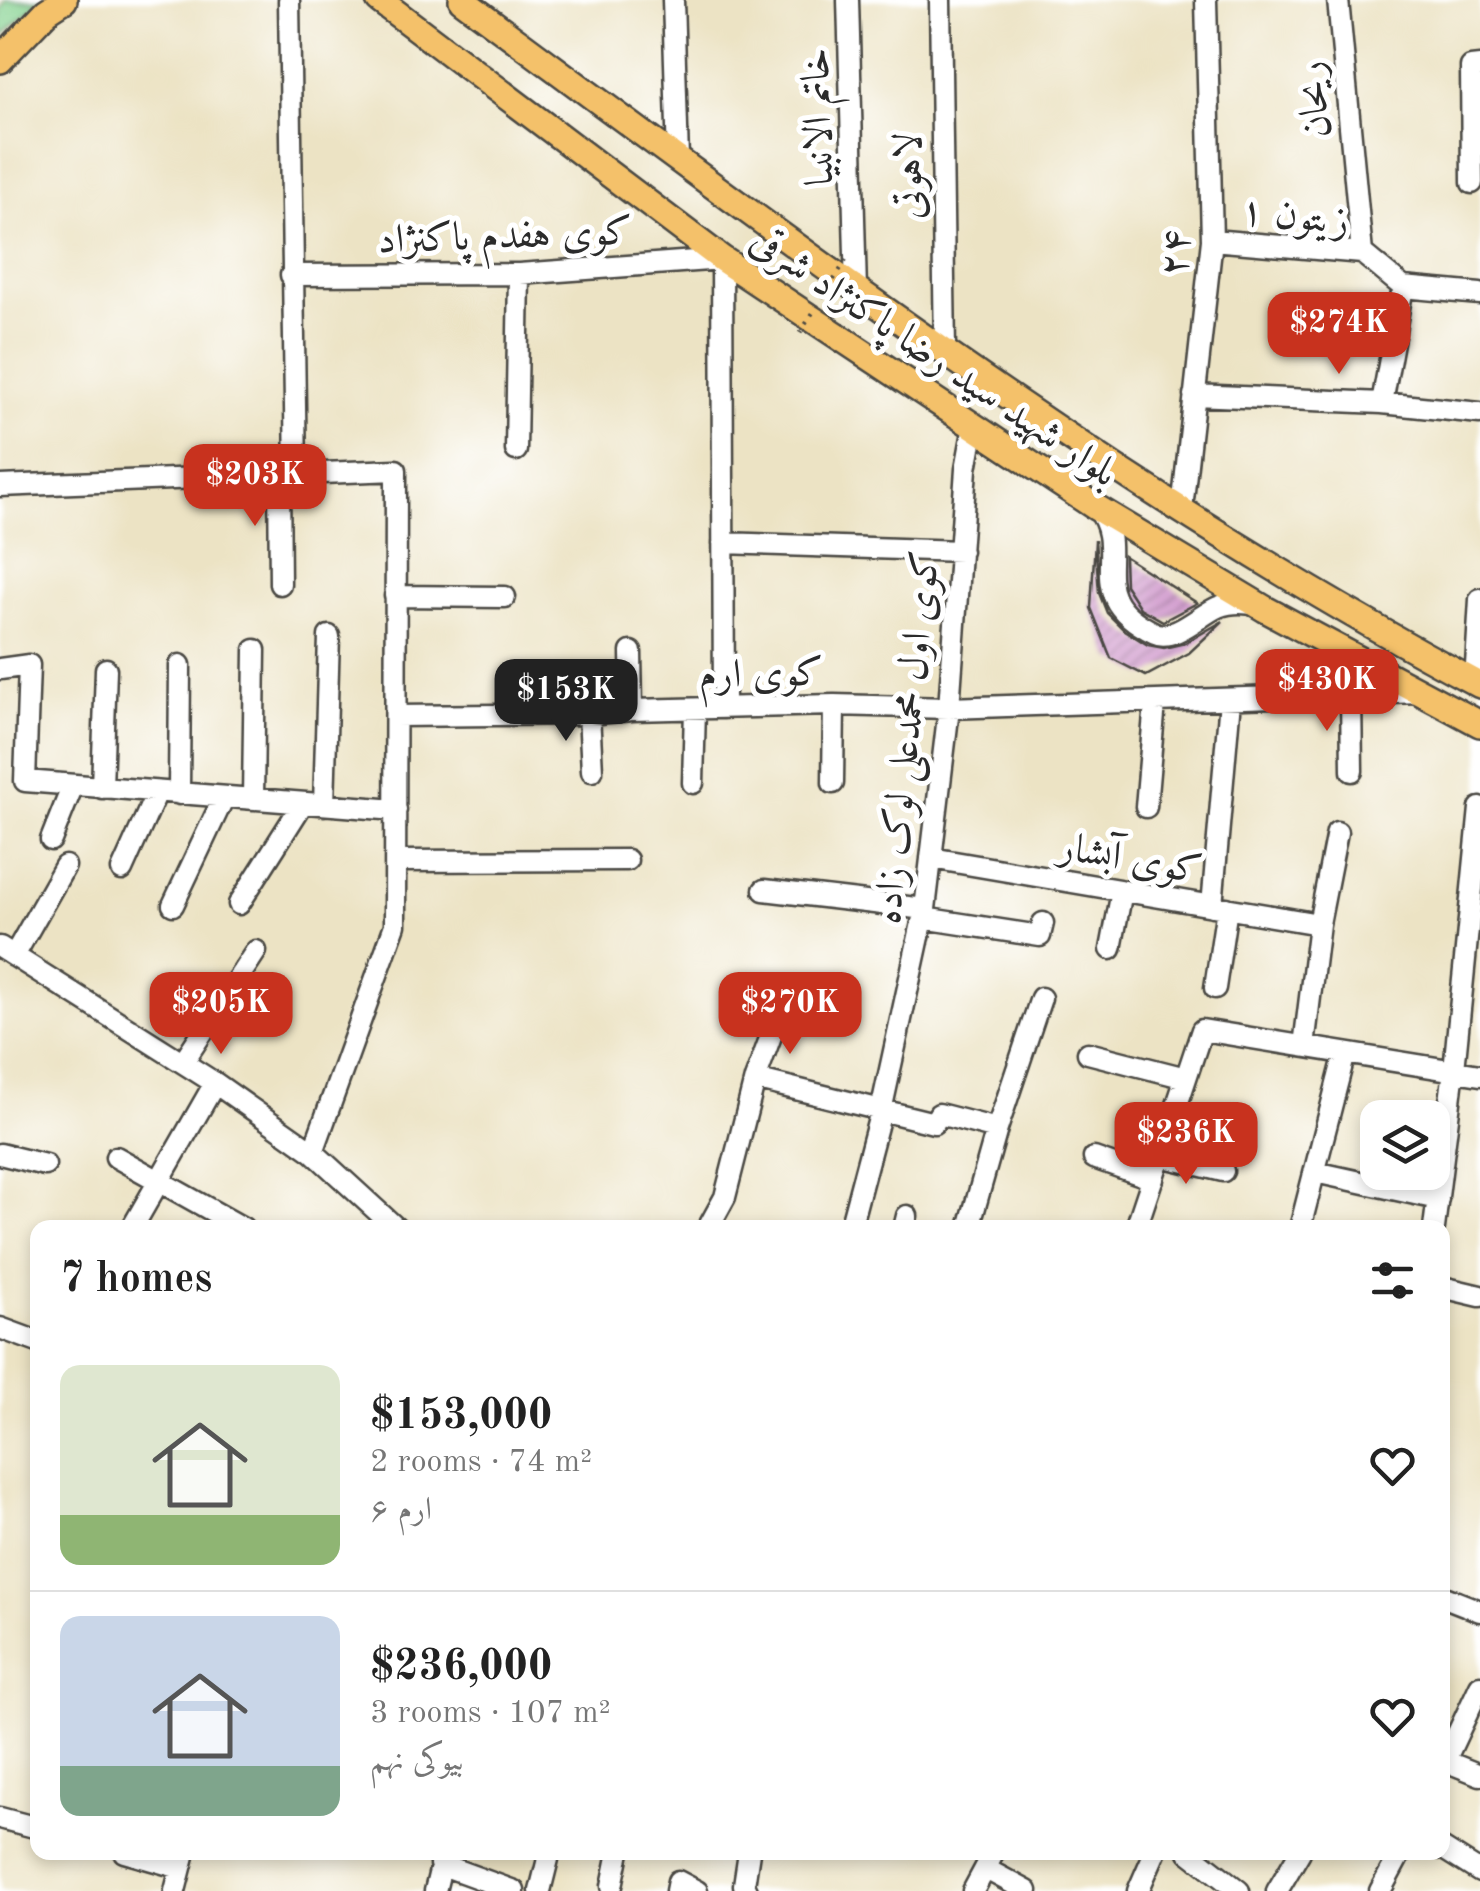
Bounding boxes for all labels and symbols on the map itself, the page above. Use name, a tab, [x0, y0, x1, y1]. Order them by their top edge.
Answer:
street label: خاتم الانبیا	[798, 47, 853, 187]
street label: ریحان	[1292, 59, 1340, 140]
street label: لاهوتی	[890, 132, 934, 220]
street label: زیتون ۱	[1238, 192, 1351, 246]
street label: کوی هفدم پاکنژاد	[377, 213, 634, 273]
street label: بلوار شهید سید رضا پاکنژاد شرقی	[740, 219, 1124, 500]
street label: ۲۴	[1155, 229, 1199, 278]
pin: $274K	[1269, 292, 1409, 377]
pin: $203K	[185, 444, 325, 529]
street label: کوی اول محمدعلی لوک زاده	[868, 549, 954, 927]
pin: $430K	[1257, 649, 1397, 734]
street label: کوی ارم	[698, 654, 824, 708]
pin: $153K	[496, 659, 636, 744]
street label: کوی آبشار	[1052, 821, 1206, 895]
pin: $205K	[151, 972, 291, 1057]
pin: $270K	[720, 972, 860, 1057]
pin: $236K	[1116, 1102, 1256, 1187]

